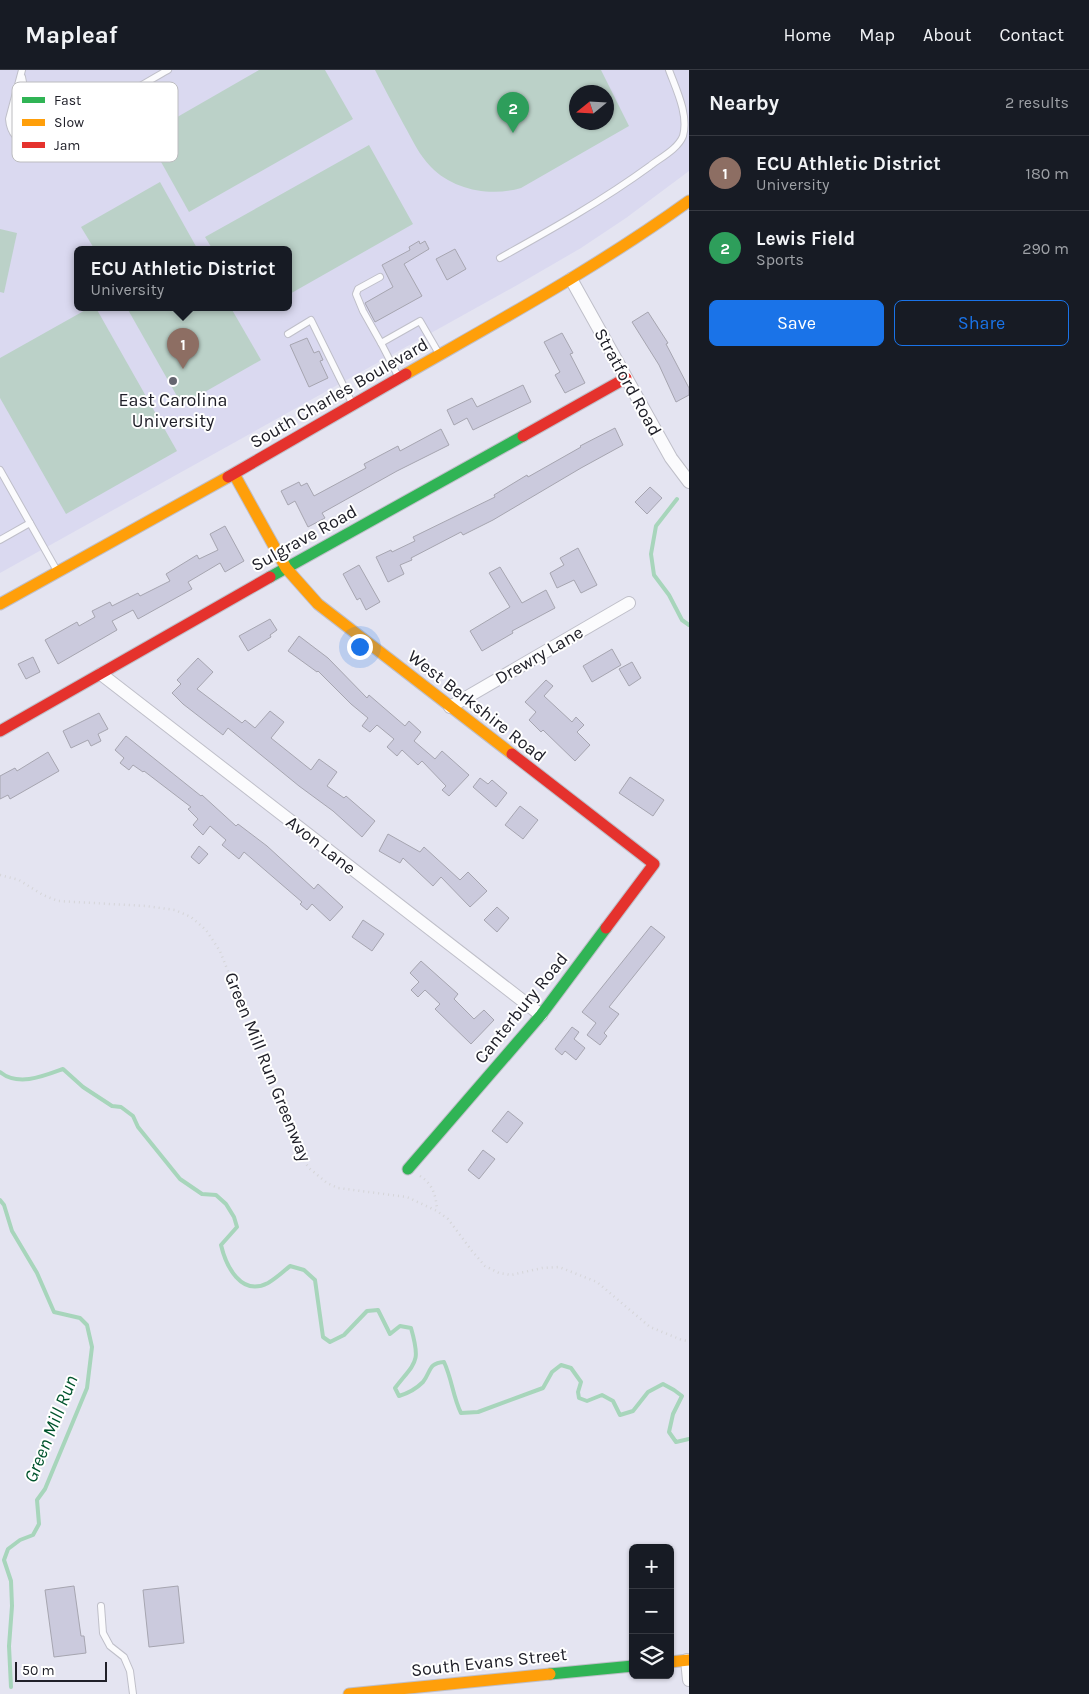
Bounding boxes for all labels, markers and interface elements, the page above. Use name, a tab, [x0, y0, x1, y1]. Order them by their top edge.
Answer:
text: Mapleaf	[25, 21, 118, 49]
text: Home	[783, 24, 831, 46]
text: Map	[859, 24, 895, 46]
text: About	[923, 24, 972, 46]
text: Contact	[1000, 24, 1064, 46]
legend	[12, 82, 178, 162]
north arrow	[569, 85, 614, 130]
text: Nearby	[709, 91, 779, 115]
text: Fast	[54, 92, 81, 109]
pin: 2	[497, 92, 529, 133]
text: 2 results	[1005, 93, 1069, 112]
text: Slow	[54, 114, 84, 131]
text: Jam	[54, 137, 80, 154]
text: ECU Athletic District	[756, 153, 941, 175]
text: 1	[722, 164, 728, 183]
text: 180 m	[1026, 164, 1069, 183]
text: University	[756, 175, 830, 194]
text: Lewis Field	[756, 228, 855, 250]
text: 2	[720, 239, 730, 258]
text: 290 m	[1022, 239, 1069, 258]
popup	[74, 246, 292, 311]
text: Sports	[756, 250, 804, 269]
text: ECU Athletic District	[91, 258, 275, 280]
text: University	[91, 280, 164, 299]
button: Save	[709, 300, 884, 346]
button: Share	[894, 300, 1069, 346]
street label: Stratford Road	[589, 324, 667, 440]
pin: 1	[167, 328, 199, 369]
street label: South Charles Boulevard	[246, 333, 432, 453]
marker: East Carolina University	[167, 375, 179, 387]
place label: East Carolina University	[119, 389, 228, 432]
street label: Sulgrave Road	[247, 500, 361, 576]
street label: Drewry Lane	[491, 621, 587, 689]
your location	[347, 634, 373, 660]
street label: West Berkshire Road	[403, 645, 551, 767]
street label: Avon Lane	[282, 811, 360, 879]
street label: Canterbury Road	[470, 948, 572, 1068]
street label: Green Mill Run Greenway	[220, 969, 316, 1166]
water label: Green Mill Run	[19, 1372, 83, 1486]
map controls	[629, 1544, 674, 1679]
button: +	[629, 1544, 674, 1589]
button: −	[629, 1589, 674, 1634]
button: layers	[629, 1634, 674, 1679]
street label: South Evans Street	[410, 1643, 568, 1681]
scale bar	[15, 1659, 108, 1682]
text: 50 m	[22, 1662, 55, 1679]

